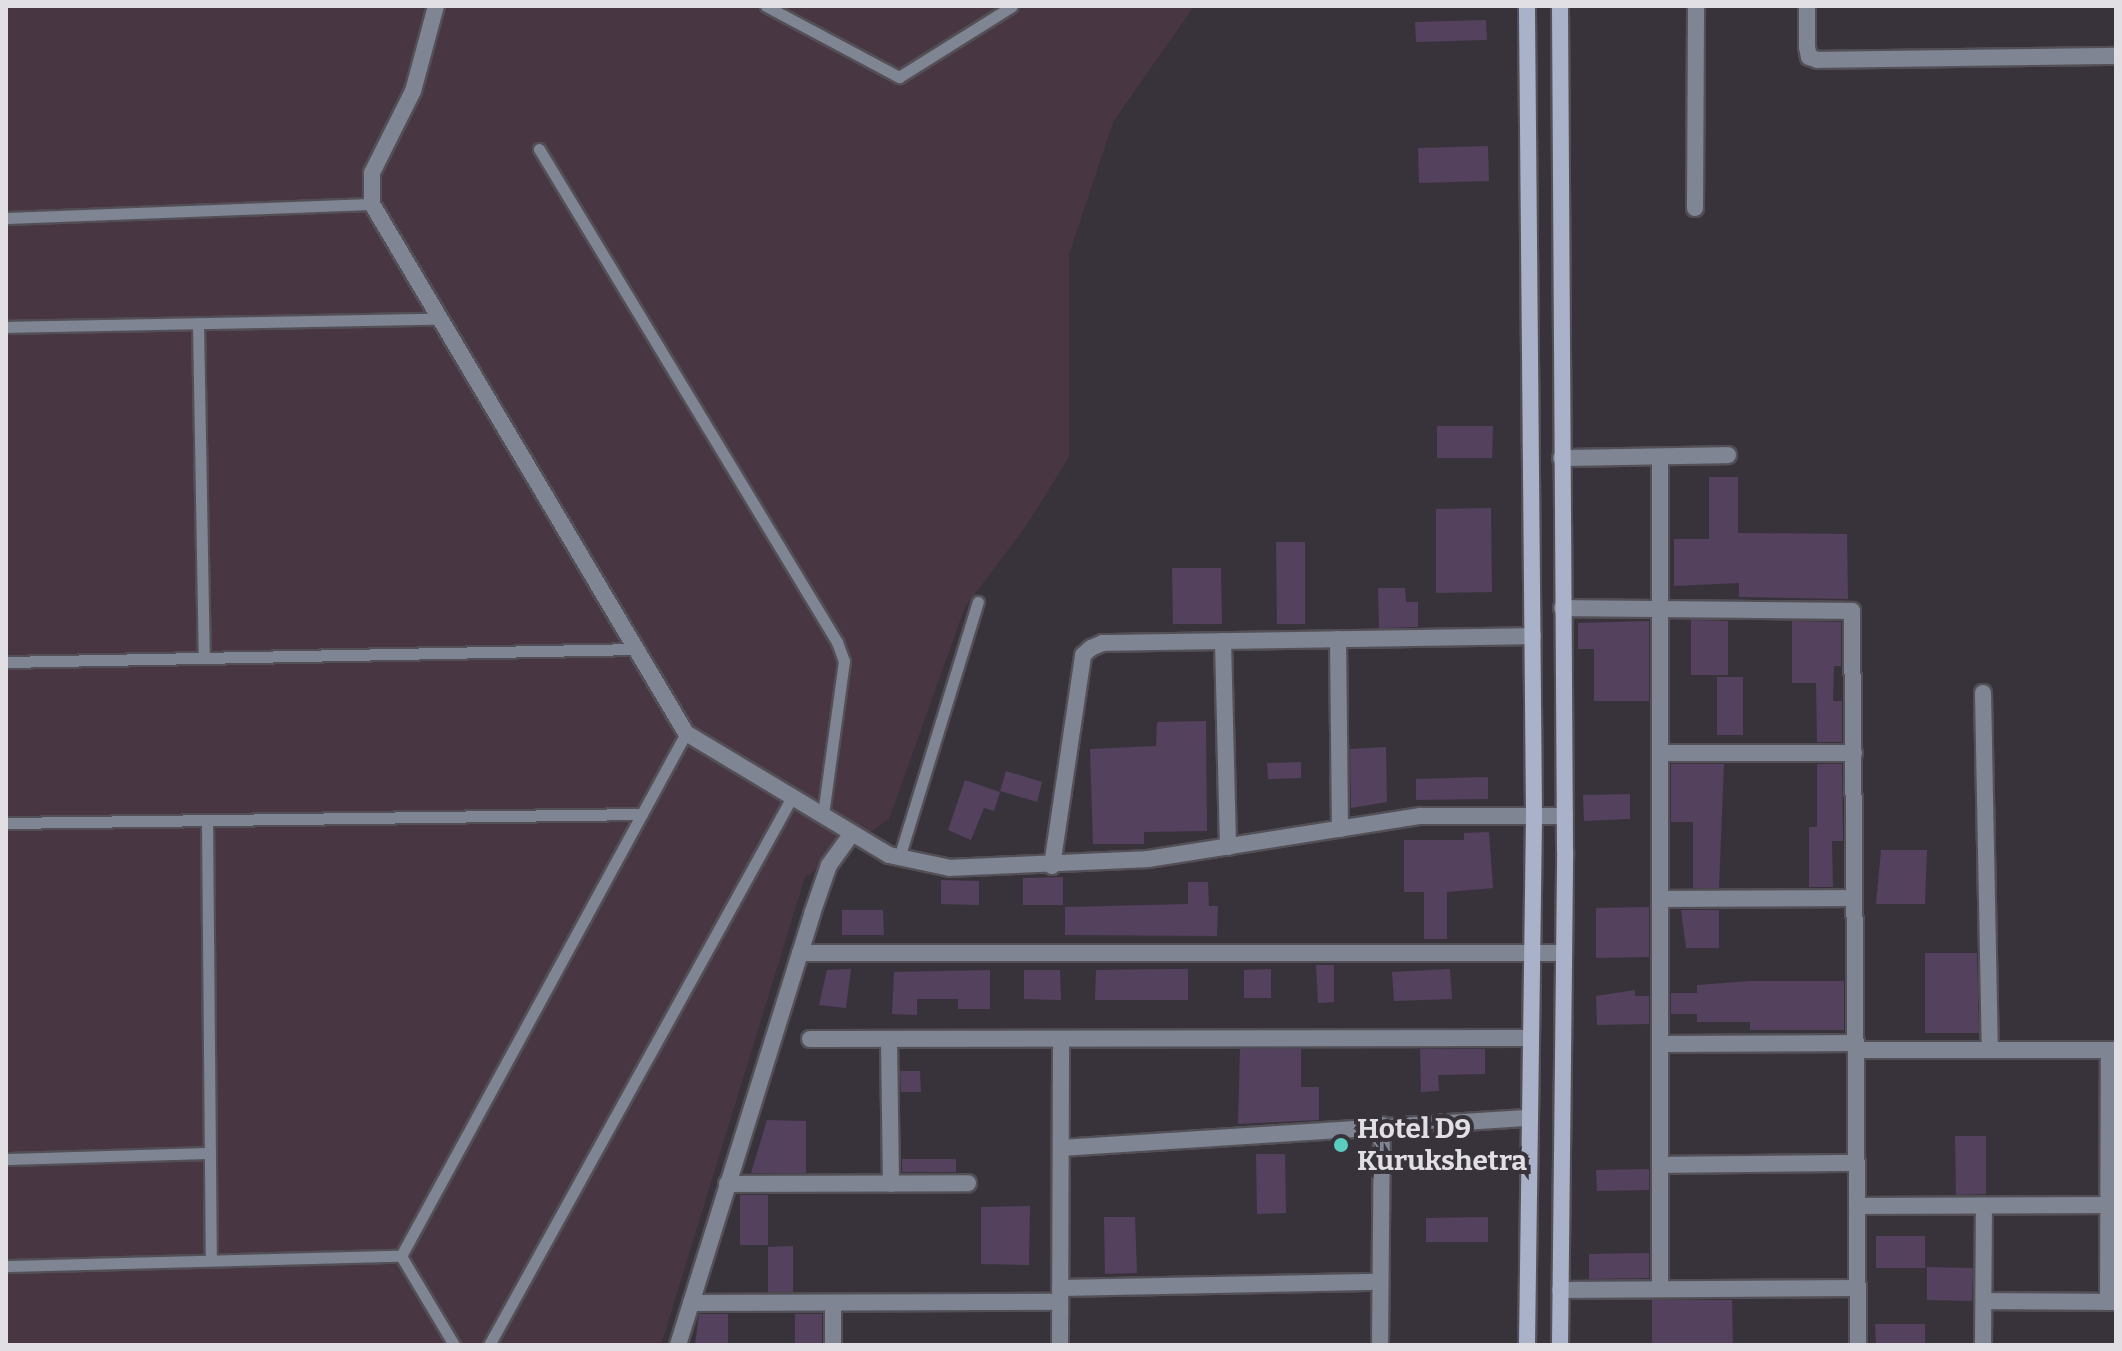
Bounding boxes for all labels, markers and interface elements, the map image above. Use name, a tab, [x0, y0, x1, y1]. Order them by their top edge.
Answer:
place label: Hotel D9 Kurukshetra	[1357, 1112, 1527, 1178]
marker: Hotel D9 Kurukshetra	[1332, 1136, 1350, 1154]

